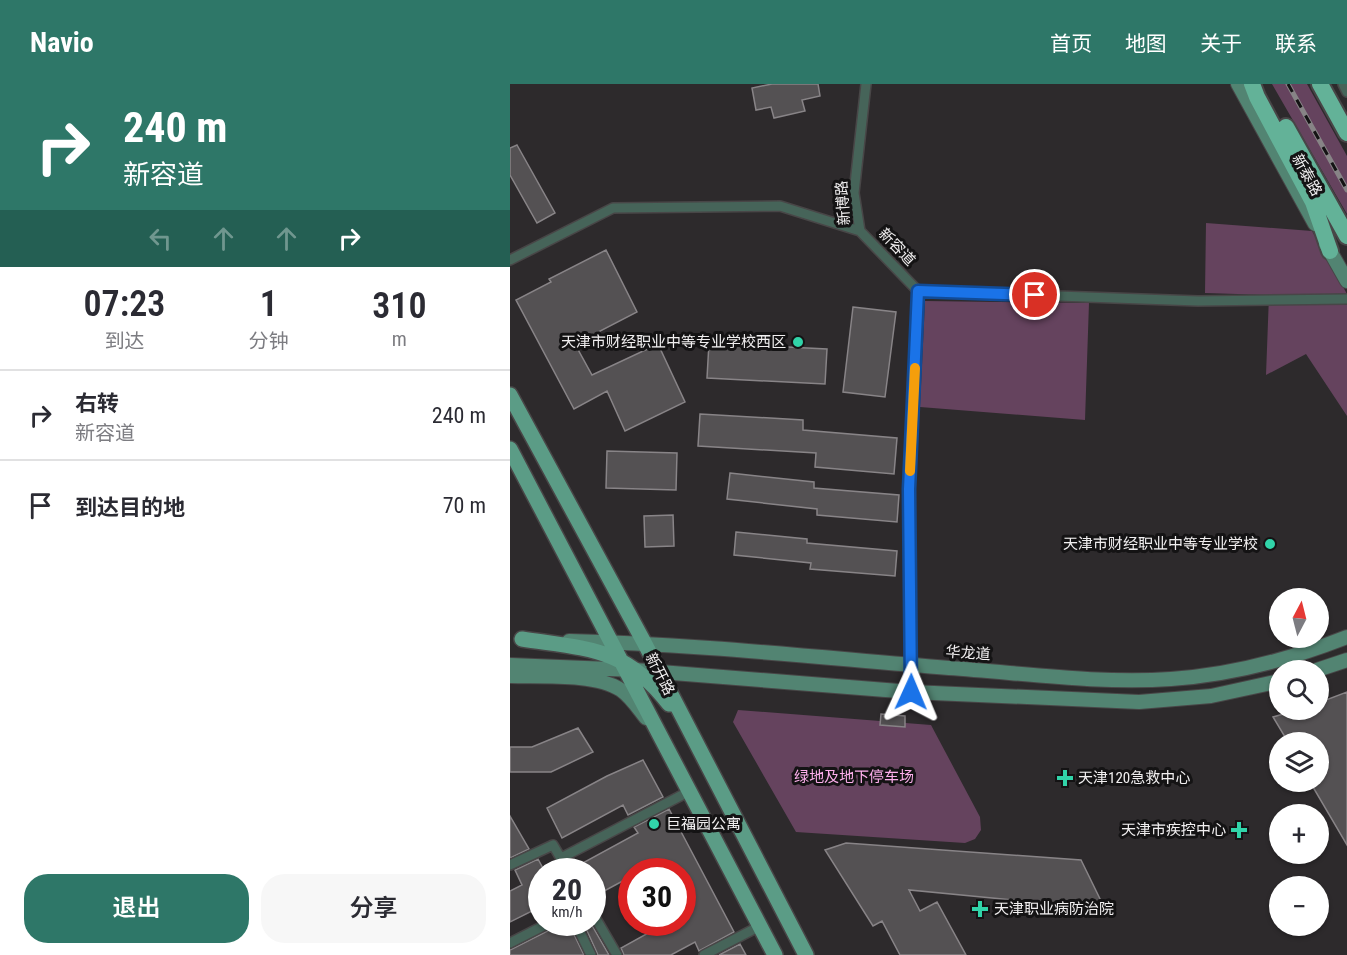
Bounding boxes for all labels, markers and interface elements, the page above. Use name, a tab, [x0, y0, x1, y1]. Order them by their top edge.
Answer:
text: Navio	[30, 26, 94, 59]
text: 首页	[1050, 32, 1092, 56]
text: 地图	[1125, 32, 1167, 56]
text: 关于	[1200, 32, 1242, 56]
text: 联系	[1275, 32, 1317, 56]
text: 240 m	[123, 103, 228, 152]
icon: right	[24, 108, 102, 186]
street label: 新泰路	[1288, 151, 1326, 199]
text: 新容道	[123, 159, 204, 191]
street label: 新博路	[832, 180, 854, 226]
icon: left	[144, 222, 177, 255]
icon: ahead	[207, 222, 240, 255]
icon: ahead	[270, 222, 303, 255]
icon: right	[333, 222, 366, 255]
street label: 新容道	[875, 225, 919, 269]
pin	[1009, 269, 1060, 320]
icon: arrive	[1018, 278, 1051, 311]
text: 07:23	[83, 283, 165, 325]
text: 1	[260, 283, 278, 325]
text: 310	[372, 285, 427, 327]
text: m	[392, 327, 407, 351]
text: 到达	[104, 329, 144, 353]
text: 分钟	[249, 329, 289, 353]
place label: 天津市财经职业中等专业学校西区	[561, 333, 786, 351]
marker: 天津市财经职业中等专业学校西区	[791, 335, 805, 349]
text: 右转	[75, 391, 119, 416]
icon: right	[24, 399, 57, 432]
text: 240 m	[432, 403, 486, 428]
text: 新容道	[75, 421, 135, 445]
icon: arrive	[24, 489, 57, 522]
text: 70 m	[443, 493, 486, 518]
text: 到达目的地	[75, 495, 185, 520]
place label: 天津市财经职业中等专业学校	[1063, 535, 1258, 553]
marker: 天津市财经职业中等专业学校	[1263, 537, 1277, 551]
north arrow	[1269, 588, 1329, 648]
map controls	[1269, 588, 1329, 936]
street label: 华龙道	[945, 642, 991, 664]
street label: 新开路	[642, 650, 678, 698]
position arrow	[879, 660, 943, 724]
button: search	[1269, 660, 1329, 720]
button: layers	[1269, 732, 1329, 792]
park label: 绿地及地下停车场	[794, 768, 914, 786]
marker: 天津120急救中心	[1056, 769, 1074, 787]
place label: 天津120急救中心	[1078, 769, 1190, 787]
button: +	[1269, 804, 1329, 864]
place label: 巨福园公寓	[666, 815, 741, 833]
marker: 巨福园公寓	[647, 817, 661, 831]
place label: 天津市疾控中心	[1121, 821, 1226, 839]
marker: 天津市疾控中心	[1230, 821, 1248, 839]
speed limit sign: 30	[618, 858, 696, 936]
text: 20	[552, 872, 582, 907]
button: 退出	[24, 874, 249, 943]
button: 分享	[261, 874, 486, 943]
button: −	[1269, 876, 1329, 936]
marker: 天津职业病防治院	[971, 900, 989, 918]
place label: 天津职业病防治院	[994, 900, 1114, 918]
text: km/h	[552, 903, 582, 921]

